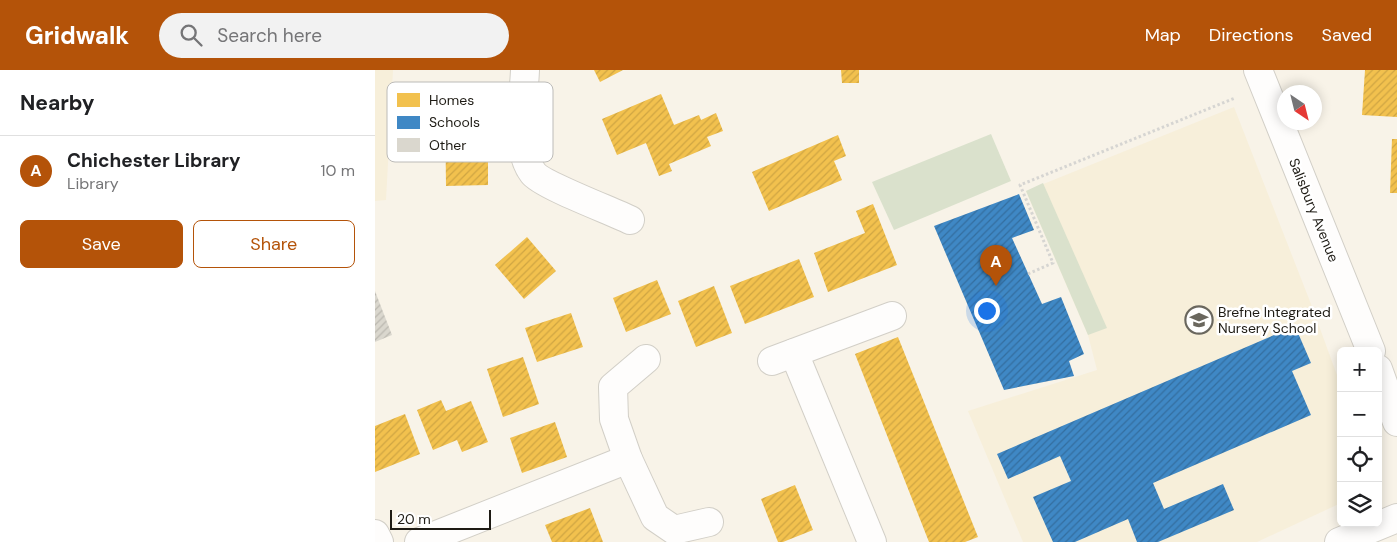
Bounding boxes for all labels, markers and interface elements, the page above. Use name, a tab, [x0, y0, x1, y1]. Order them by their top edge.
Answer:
search box	[159, 13, 509, 58]
text: Gridwalk	[25, 20, 129, 51]
icon: search	[177, 21, 205, 49]
text: Search here	[217, 23, 322, 48]
text: Map	[1145, 23, 1181, 47]
text: Directions	[1209, 23, 1294, 47]
text: Saved	[1322, 23, 1372, 47]
legend	[387, 82, 553, 162]
north arrow	[1277, 85, 1322, 130]
text: Nearby	[20, 89, 94, 117]
text: Homes	[429, 91, 474, 109]
text: Schools	[429, 113, 480, 131]
text: Other	[429, 136, 467, 154]
text: Chichester Library	[67, 148, 241, 173]
street label: Salisbury Avenue	[1285, 155, 1343, 265]
text: A	[30, 160, 42, 181]
text: 10 m	[321, 160, 355, 181]
text: Library	[67, 173, 119, 194]
button: Save	[20, 220, 183, 268]
button: Share	[193, 220, 355, 268]
pin: A	[980, 245, 1012, 286]
your location	[974, 298, 1000, 324]
place label: Brefne Integrated Nursery School	[1218, 303, 1331, 337]
school or university icon: Brefne Integrated Nursery School	[1184, 305, 1214, 335]
map controls	[1337, 347, 1382, 527]
button: +	[1337, 347, 1382, 392]
button: −	[1337, 392, 1382, 437]
button: locate	[1337, 437, 1382, 482]
button: layers	[1337, 482, 1382, 527]
scale bar	[390, 507, 491, 530]
text: 20 m	[397, 510, 431, 528]

